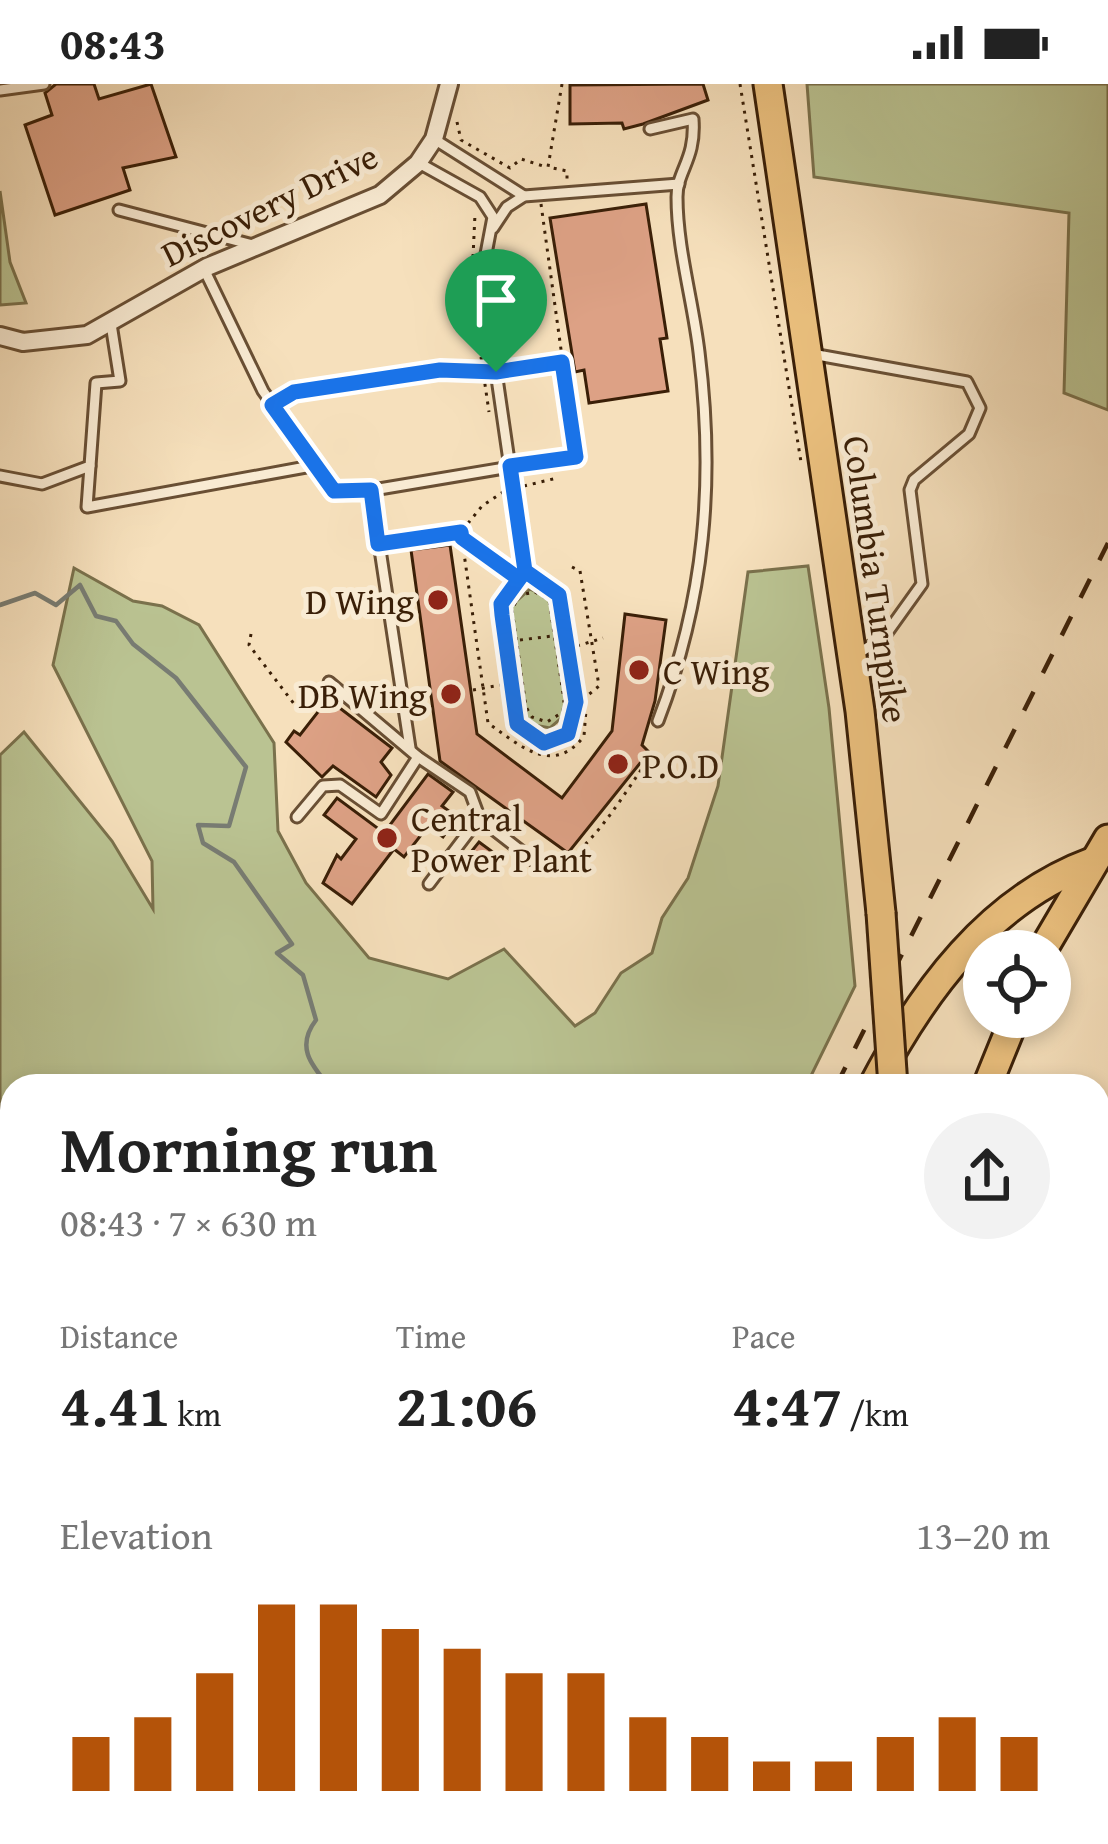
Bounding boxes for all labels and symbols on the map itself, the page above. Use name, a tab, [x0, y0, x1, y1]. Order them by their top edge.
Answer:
street label: Discovery Drive	[152, 129, 386, 279]
pin	[445, 249, 547, 372]
street label: Columbia Turnpike	[831, 432, 923, 726]
place label: D Wing	[305, 574, 414, 627]
marker: D Wing	[425, 587, 451, 613]
place label: C Wing	[663, 644, 769, 697]
marker: C Wing	[626, 657, 652, 683]
place label: DB Wing	[298, 668, 427, 721]
marker: DB Wing	[438, 681, 464, 707]
place label: P.O.D	[642, 738, 719, 791]
marker: P.O.D	[605, 751, 631, 777]
place label: Central Power Plant	[411, 791, 592, 885]
marker: Central Power Plant	[374, 825, 400, 851]

